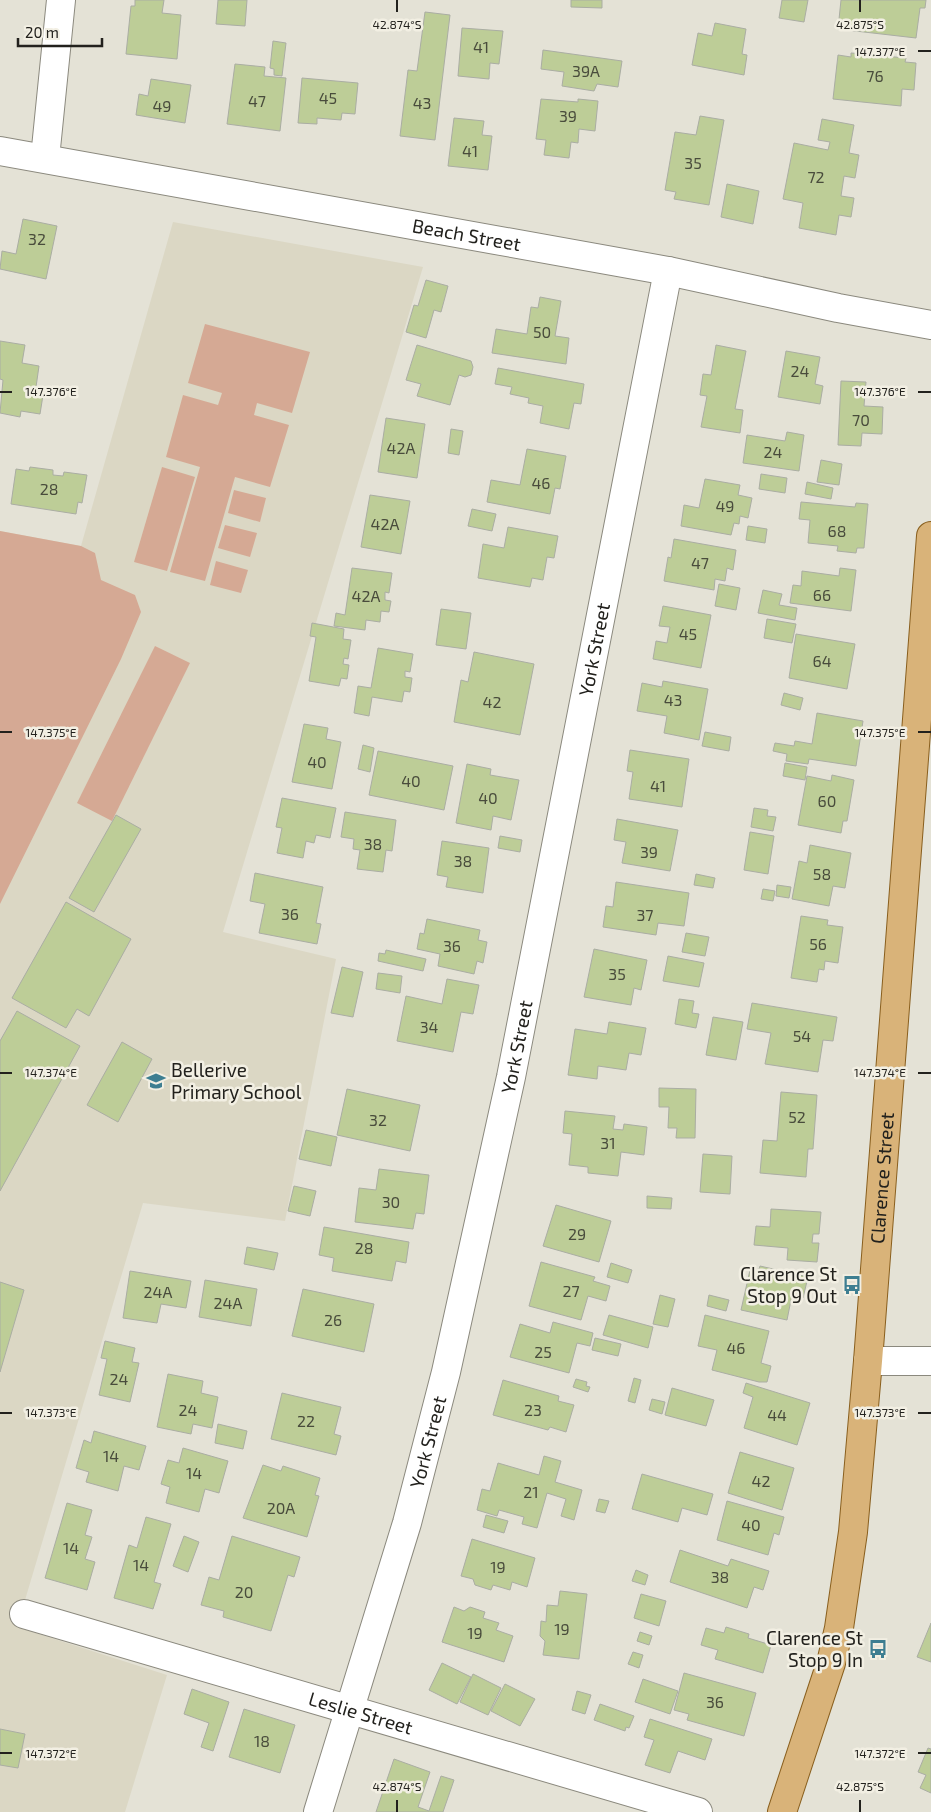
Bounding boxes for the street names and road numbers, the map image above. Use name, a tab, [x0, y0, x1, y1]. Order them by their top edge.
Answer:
street label: Beach Street	[411, 213, 523, 255]
street label: York Street	[573, 601, 614, 698]
street label: York Street	[496, 998, 537, 1096]
street label: Clarence Street	[865, 1111, 898, 1245]
street label: York Street	[404, 1393, 450, 1491]
street label: Leslie Street	[306, 1686, 416, 1739]

